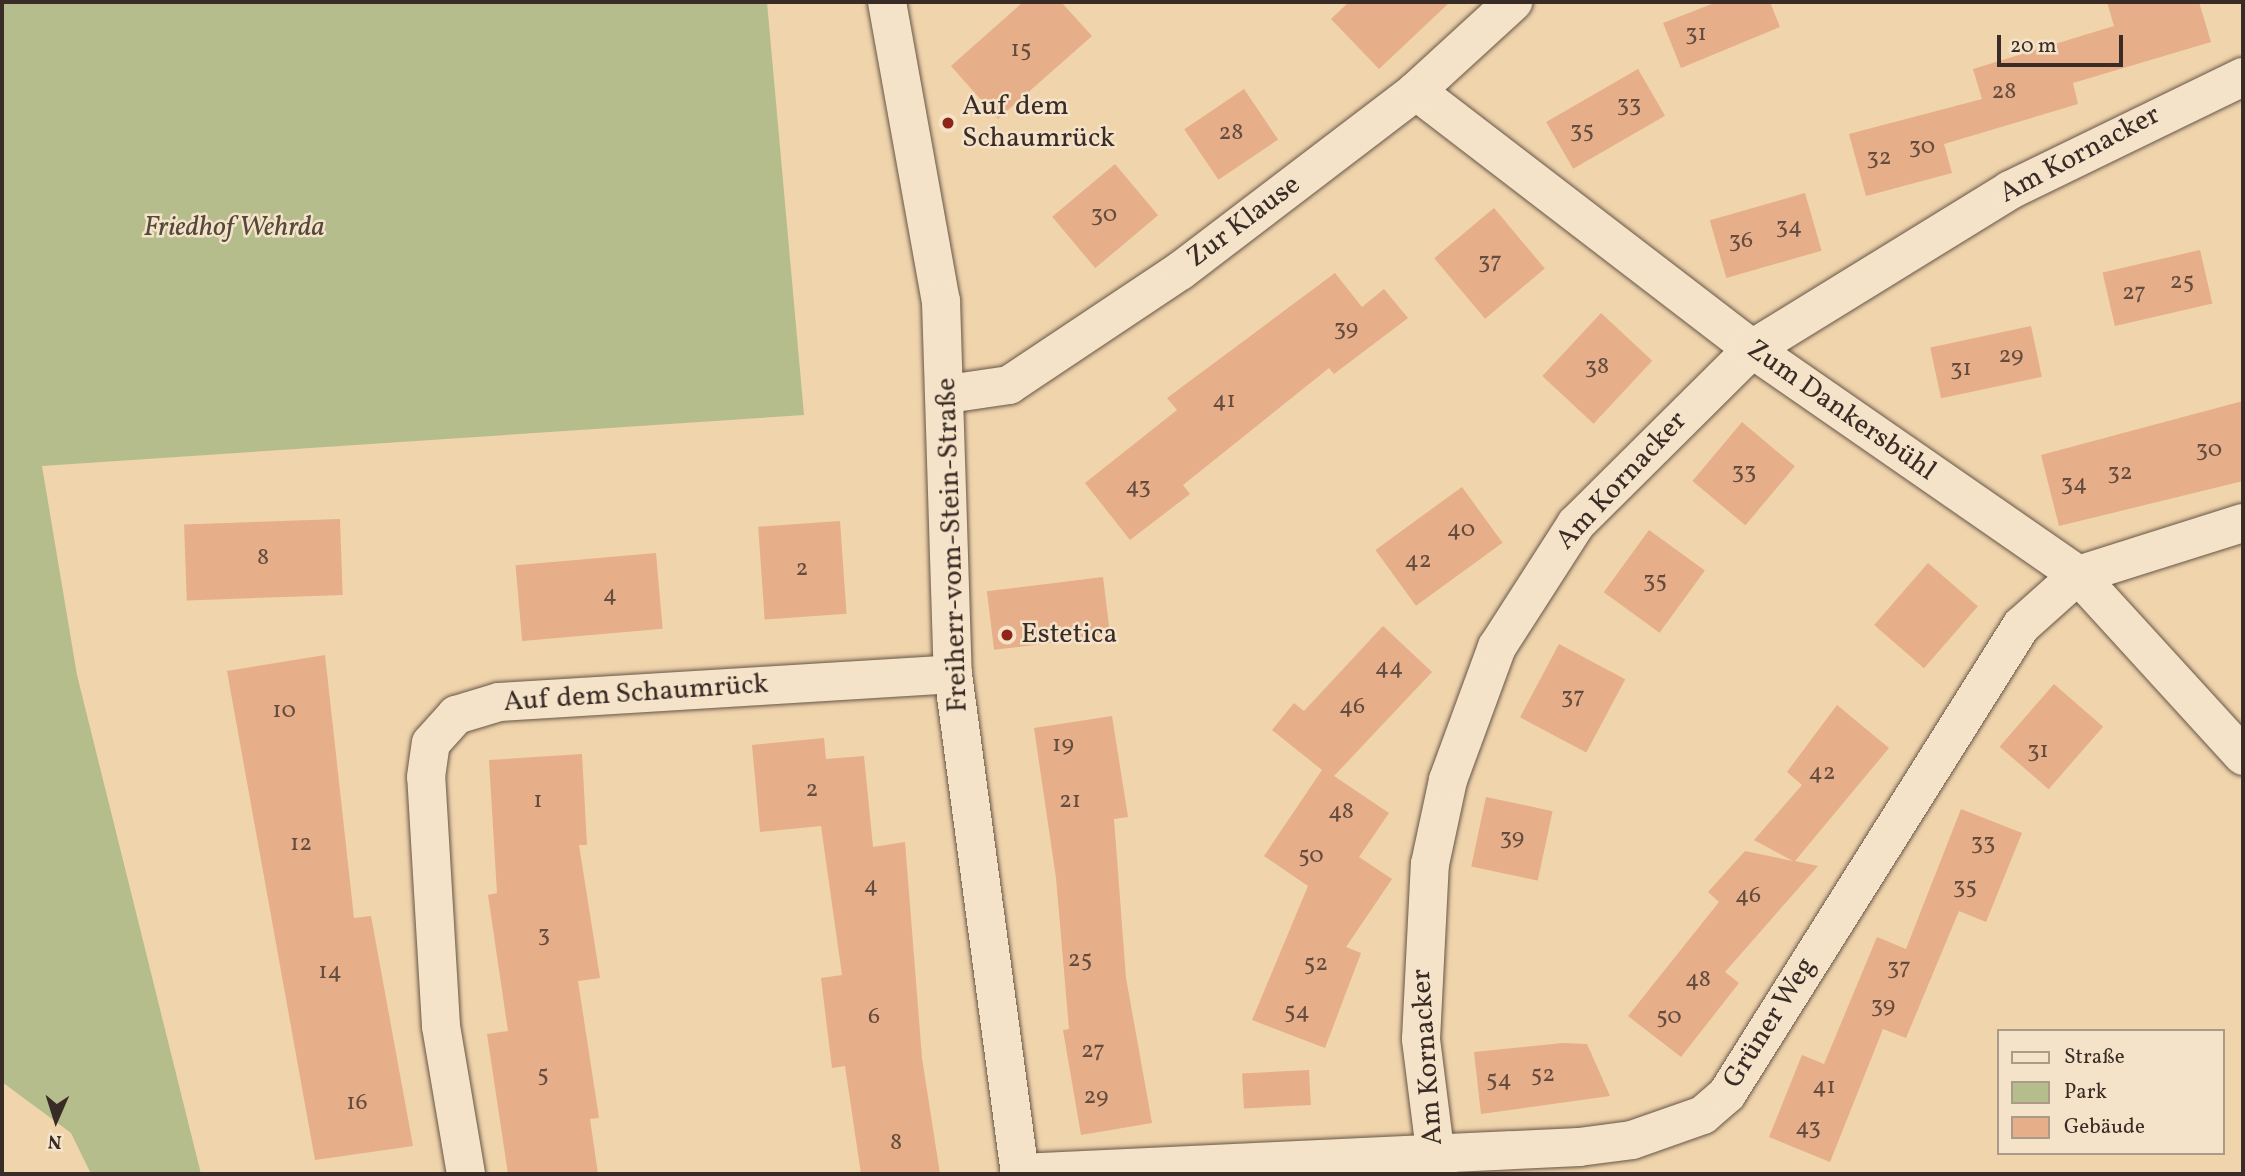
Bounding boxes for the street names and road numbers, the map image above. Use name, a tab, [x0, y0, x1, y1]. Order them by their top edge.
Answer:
street label: Am Kornacker	[1994, 99, 2166, 211]
street label: Zur Klause	[1181, 169, 1307, 275]
street label: Zum Dankersbühl	[1740, 333, 1942, 489]
street label: Freiherr-vom-Stein-Straße	[930, 377, 976, 713]
street label: Am Kornacker	[1549, 405, 1695, 557]
street label: Auf dem Schaumrück	[504, 668, 768, 720]
street label: Grüner Weg	[1716, 951, 1824, 1095]
street label: Am Kornacker	[1405, 968, 1451, 1146]

